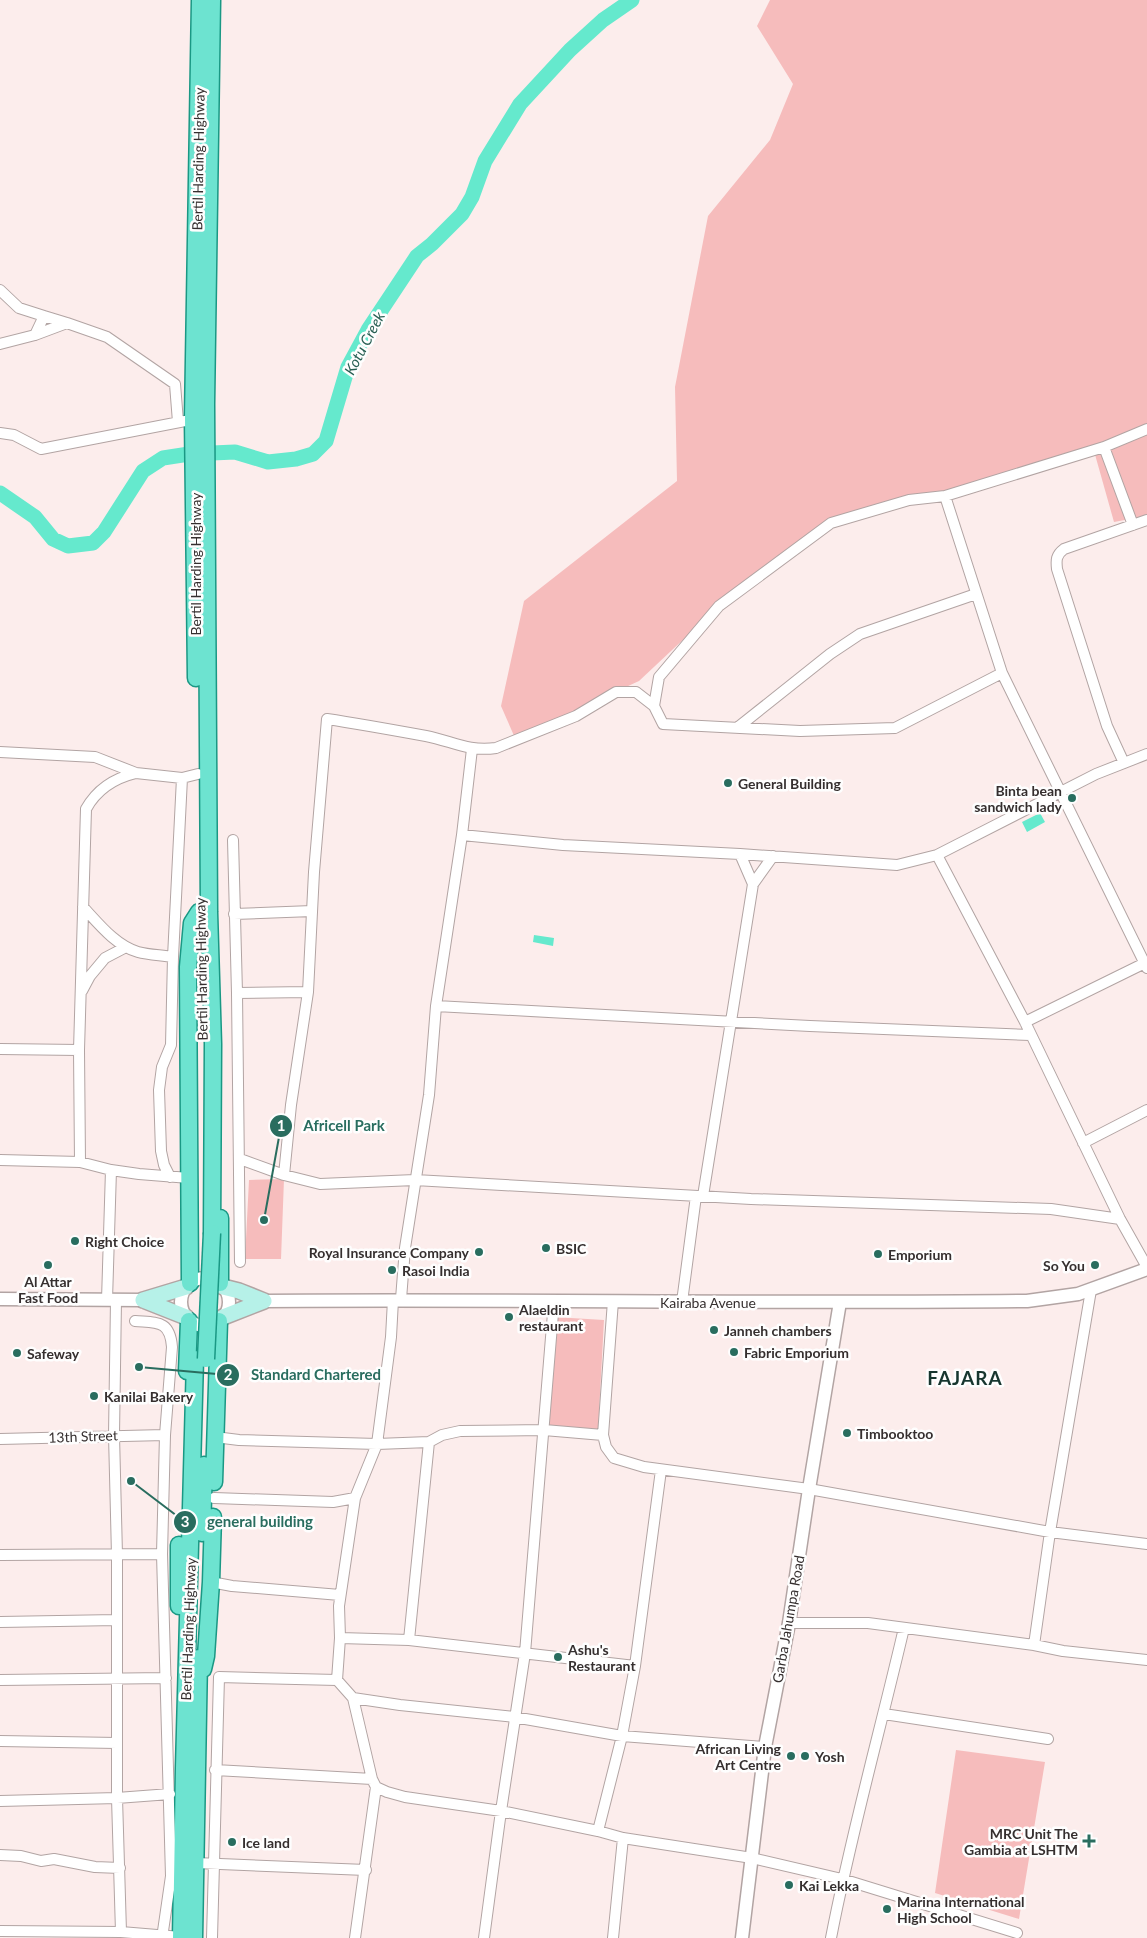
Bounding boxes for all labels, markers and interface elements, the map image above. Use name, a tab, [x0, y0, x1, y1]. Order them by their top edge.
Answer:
street label: Bertil Harding Highway	[188, 87, 208, 231]
water label: Kotu Creek	[340, 308, 388, 378]
street label: Bertil Harding Highway	[187, 492, 204, 636]
place label: General Building	[738, 775, 841, 792]
marker: General Building	[722, 777, 734, 789]
place label: Binta bean sandwich lady	[974, 782, 1063, 815]
marker: Binta bean sandwich lady	[1066, 792, 1078, 804]
street label: Bertil Harding Highway	[191, 897, 211, 1041]
callout: Africell Park	[269, 1111, 395, 1141]
text: 1	[277, 1116, 285, 1134]
text: Africell Park	[302, 1116, 386, 1134]
place label: Right Choice	[85, 1233, 165, 1250]
marker: Right Choice	[69, 1235, 81, 1247]
place label: BSIC	[556, 1240, 587, 1257]
marker: BSIC	[540, 1242, 552, 1254]
place label: Royal Insurance Company	[309, 1244, 470, 1261]
marker: Royal Insurance Company	[473, 1246, 485, 1258]
place label: Emporium	[888, 1246, 952, 1263]
marker: Emporium	[872, 1248, 884, 1260]
place label: So You	[1043, 1257, 1085, 1274]
marker: Al Attar Fast Food	[42, 1259, 54, 1271]
marker: So You	[1089, 1259, 1101, 1271]
place label: Rasoi India	[402, 1262, 470, 1279]
marker: Rasoi India	[386, 1264, 398, 1276]
place label: Al Attar Fast Food	[18, 1273, 78, 1306]
street label: Kairaba Avenue	[660, 1294, 756, 1311]
place label: Alaeldin restaurant	[518, 1301, 584, 1334]
marker: Alaeldin restaurant	[503, 1311, 515, 1323]
place label: Janneh chambers	[724, 1322, 832, 1339]
marker: Janneh chambers	[708, 1324, 720, 1336]
place label: Fabric Emporium	[744, 1344, 849, 1361]
place label: Safeway	[27, 1345, 80, 1362]
marker: Fabric Emporium	[728, 1346, 740, 1358]
marker: Safeway	[11, 1347, 23, 1359]
callout: Standard Chartered	[216, 1360, 391, 1390]
text: 2	[224, 1365, 233, 1383]
text: Standard Chartered	[251, 1365, 381, 1383]
district label: FAJARA	[927, 1366, 1003, 1389]
place label: Kanilai Bakery	[104, 1388, 194, 1405]
marker: Kanilai Bakery	[88, 1390, 100, 1402]
place label: Timbooktoo	[857, 1425, 933, 1442]
street label: 13th Street	[48, 1426, 118, 1446]
marker: Timbooktoo	[841, 1427, 853, 1439]
callout: general building	[172, 1507, 323, 1537]
text: 3	[181, 1512, 189, 1530]
text: general building	[207, 1512, 313, 1530]
street label: Garba Jahumpa Road	[768, 1554, 808, 1684]
street label: Bertil Harding Highway	[177, 1556, 199, 1701]
place label: Ashu's Restaurant	[567, 1641, 636, 1674]
marker: Ashu's Restaurant	[552, 1651, 564, 1663]
place label: African Living Art Centre	[695, 1740, 782, 1773]
place label: Yosh	[814, 1748, 845, 1765]
marker: African Living Art Centre	[785, 1750, 797, 1762]
marker: Yosh	[799, 1750, 811, 1762]
place label: MRC Unit The Gambia at LSHTM	[964, 1825, 1079, 1858]
place label: Ice land	[242, 1834, 290, 1851]
marker: MRC Unit The Gambia at LSHTM	[1082, 1834, 1096, 1848]
marker: Ice land	[226, 1836, 238, 1848]
place label: Kai Lekka	[799, 1877, 859, 1894]
marker: Kai Lekka	[783, 1879, 795, 1891]
place label: Marina International High School	[897, 1893, 1024, 1926]
marker: Marina International High School	[881, 1903, 893, 1915]

